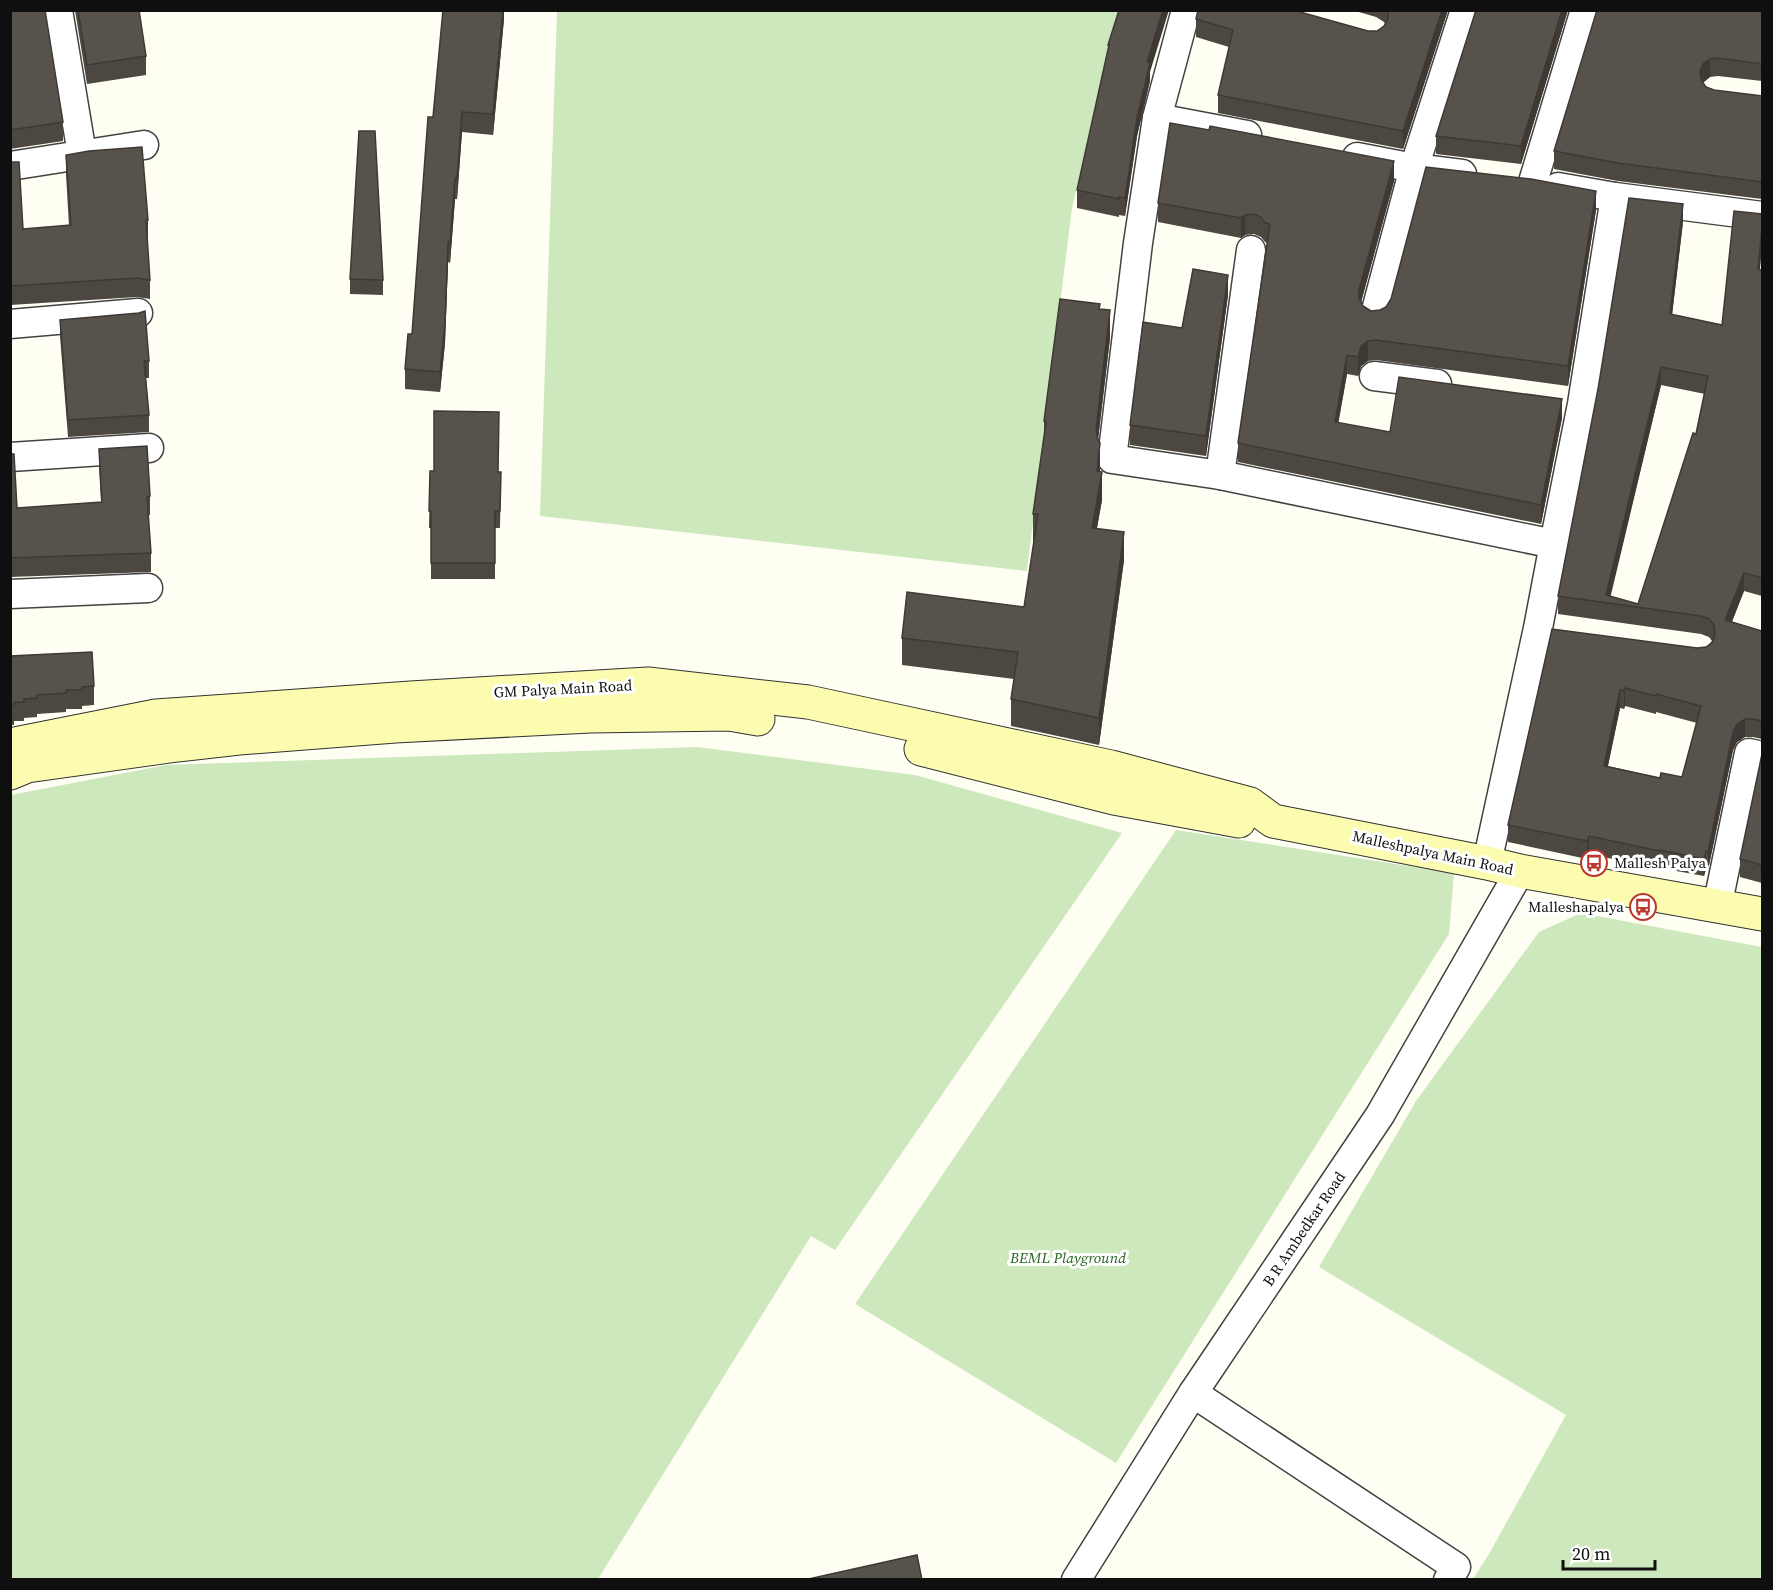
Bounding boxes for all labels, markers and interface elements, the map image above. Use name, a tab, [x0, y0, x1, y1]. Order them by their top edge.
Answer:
street label: GM Palya Main Road	[493, 674, 633, 703]
street label: Malleshpalya Main Road	[1351, 825, 1516, 880]
bus stop icon: Mallesh Palya	[1579, 848, 1609, 878]
place label: Mallesh Palya	[1614, 852, 1707, 873]
bus stop icon: Malleshapalya	[1628, 892, 1658, 922]
place label: Malleshapalya	[1528, 896, 1624, 917]
street label: B R Ambedkar Road	[1257, 1167, 1350, 1290]
park label: BEML Playground	[1009, 1247, 1126, 1268]
scale bar	[1563, 1533, 1654, 1571]
text: 20 m	[1572, 1541, 1610, 1566]

